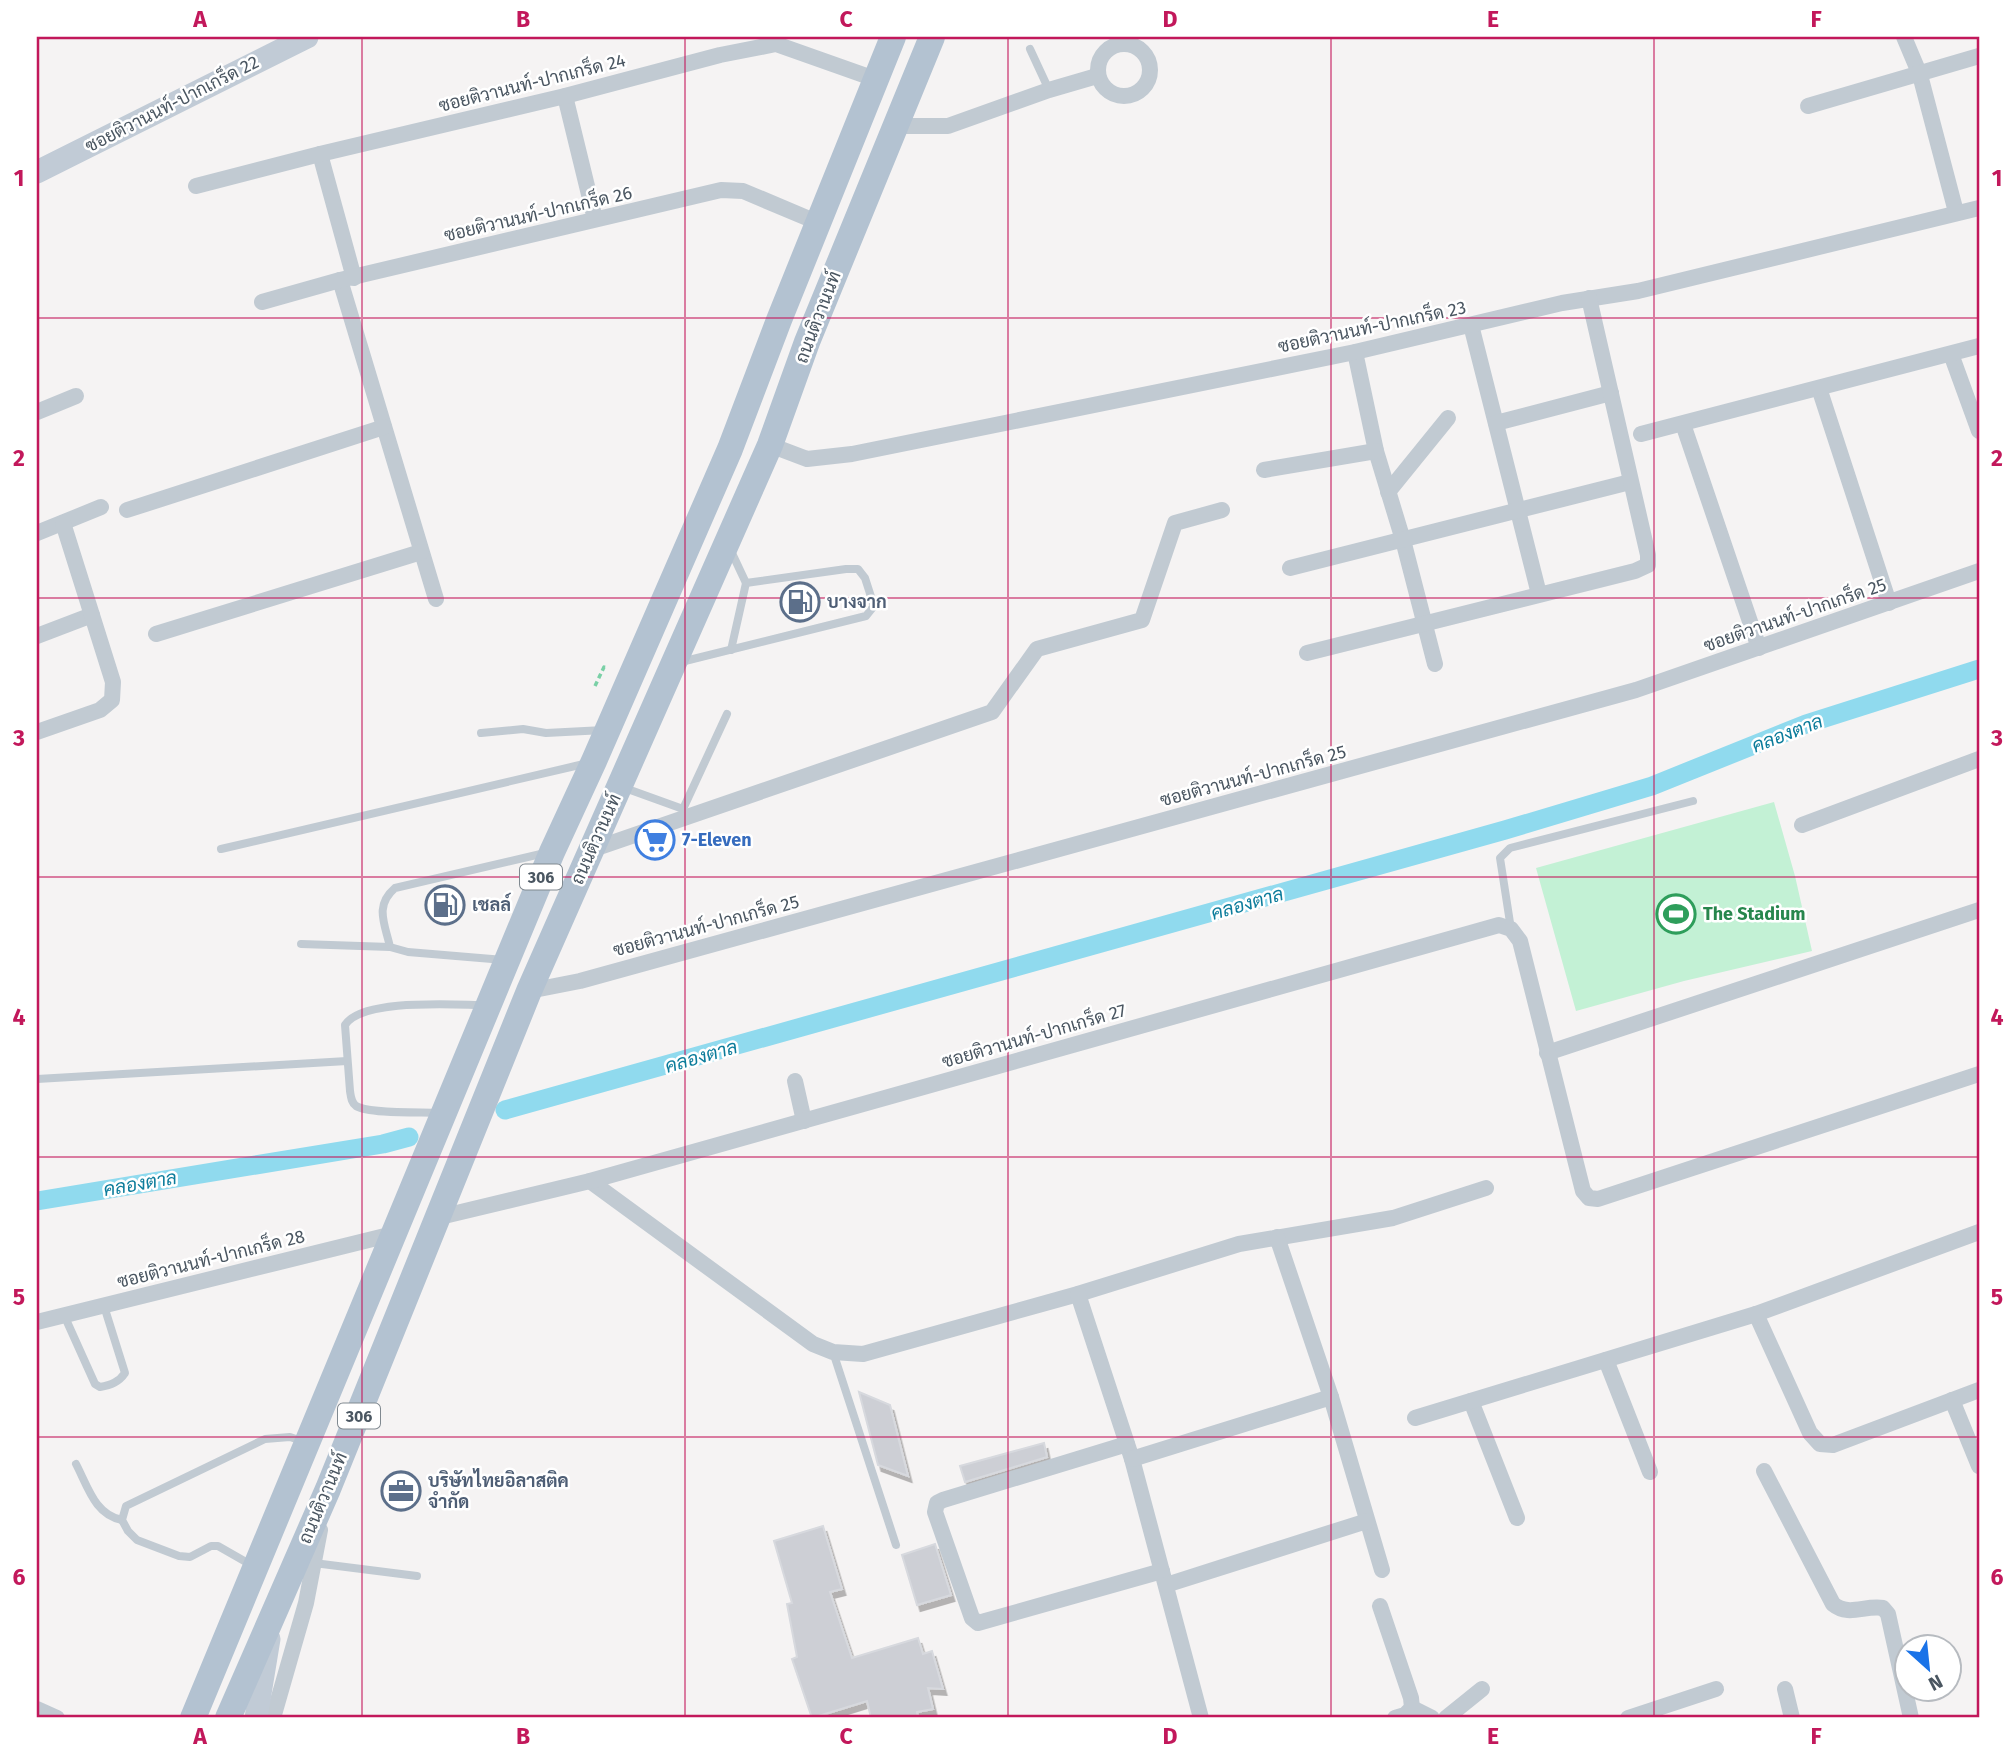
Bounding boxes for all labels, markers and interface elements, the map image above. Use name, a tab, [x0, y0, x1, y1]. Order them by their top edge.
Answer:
text: A	[192, 5, 207, 33]
text: B	[516, 5, 530, 33]
text: C	[839, 5, 853, 33]
text: D	[1163, 5, 1178, 33]
text: E	[1487, 5, 1499, 33]
text: F	[1810, 5, 1822, 33]
street label: ซอยติวานนท์-ปากเกร็ด 24	[436, 46, 628, 117]
street label: ซอยติวานนท์-ปากเกร็ด 22	[80, 48, 262, 157]
text: 1	[14, 164, 24, 192]
text: 1	[1992, 164, 2002, 192]
street label: ซอยติวานนท์-ปากเกร็ด 26	[441, 179, 634, 246]
street label: ถนนติวานนท์	[788, 267, 846, 366]
street label: ซอยติวานนท์-ปากเกร็ด 23	[1275, 293, 1468, 358]
text: 2	[13, 444, 25, 472]
text: 2	[1991, 444, 2003, 472]
street label: ซอยติวานนท์-ปากเกร็ด 25	[1700, 571, 1889, 657]
fuel station icon: บางจาก	[779, 581, 821, 623]
place label: บางจาก	[827, 591, 887, 613]
water label: คลองตาล	[1749, 709, 1826, 757]
text: 3	[12, 724, 25, 752]
text: 3	[1990, 724, 2003, 752]
street label: ซอยติวานนท์-ปากเกร็ด 25	[1157, 738, 1348, 811]
street label: ถนนติวานนท์	[564, 789, 626, 888]
supermarket icon: 7-Eleven	[634, 819, 676, 861]
place label: 7-Eleven	[682, 829, 752, 851]
road number: 306	[520, 864, 562, 890]
water label: คลองตาล	[1208, 882, 1286, 925]
fuel station icon: เชลล์	[424, 884, 466, 926]
street label: ซอยติวานนท์-ปากเกร็ด 25	[610, 888, 801, 961]
place label: เชลล์	[472, 892, 512, 916]
sports icon: The Stadium	[1655, 893, 1697, 935]
place label: The Stadium	[1703, 903, 1806, 925]
street label: ซอยติวานนท์-ปากเกร็ด 27	[939, 996, 1129, 1073]
text: 4	[13, 1003, 26, 1031]
text: 4	[1991, 1003, 2004, 1031]
water label: คลองตาล	[662, 1035, 740, 1078]
water label: คลองตาล	[102, 1166, 179, 1201]
street label: ซอยติวานนท์-ปากเกร็ด 28	[114, 1222, 307, 1293]
text: 5	[13, 1283, 25, 1311]
text: 5	[1991, 1283, 2003, 1311]
road number: 306	[338, 1404, 380, 1428]
street label: ถนนติวานนท์	[292, 1448, 352, 1547]
place label: บริษัทไทยอิลาสติค จำกัด	[428, 1468, 569, 1513]
office icon: บริษัทไทยอิลาสติค จำกัด	[380, 1470, 422, 1512]
text: 6	[13, 1563, 26, 1591]
text: 6	[1991, 1563, 2004, 1591]
north arrow	[1894, 1632, 1964, 1702]
text: N	[1925, 1670, 1946, 1696]
text: A	[192, 1722, 207, 1750]
text: B	[516, 1722, 530, 1750]
text: C	[839, 1722, 853, 1750]
text: D	[1163, 1722, 1178, 1750]
text: E	[1487, 1722, 1499, 1750]
text: F	[1810, 1722, 1822, 1750]

